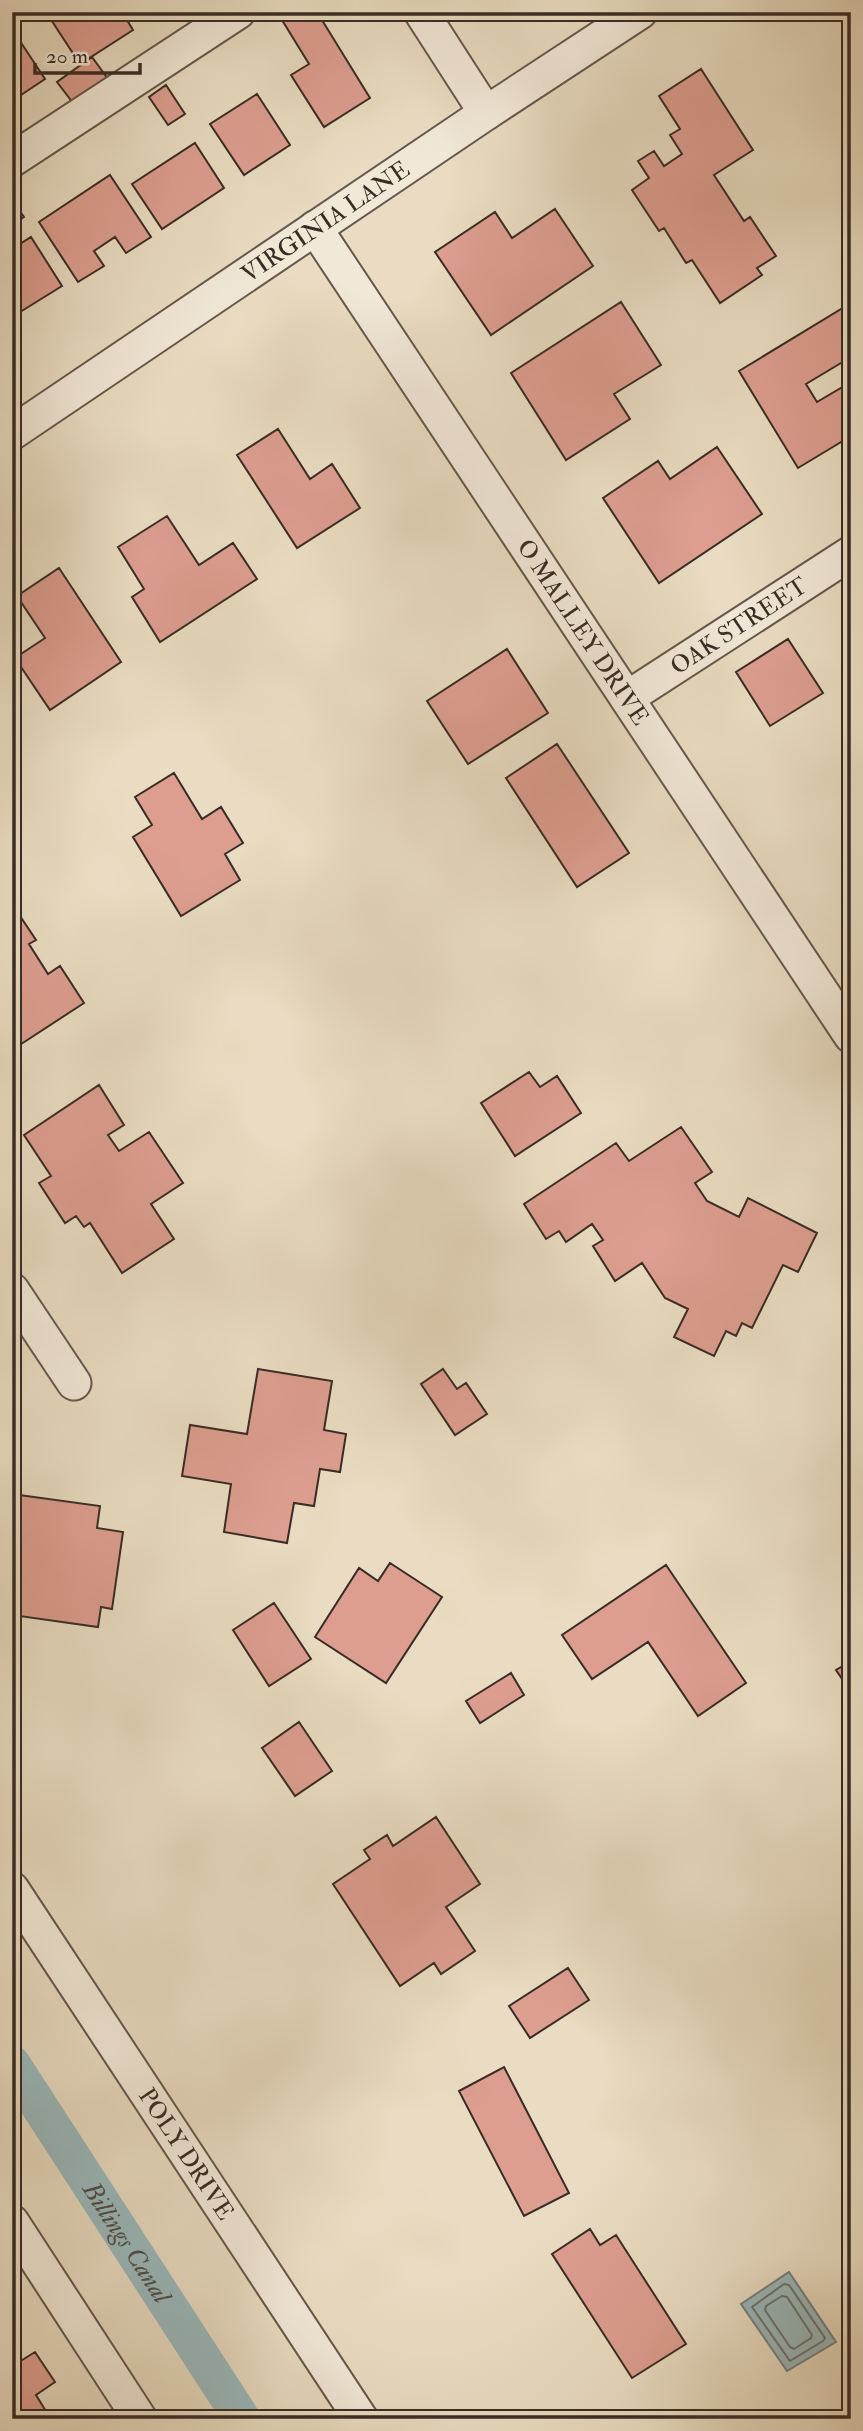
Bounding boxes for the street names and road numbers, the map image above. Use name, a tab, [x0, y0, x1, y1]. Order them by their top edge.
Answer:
street label: VIRGINIA LANE	[235, 154, 416, 290]
street label: O MALLEY DRIVE	[510, 533, 656, 731]
street label: OAK STREET	[665, 570, 813, 682]
street label: POLY DRIVE	[131, 2082, 241, 2226]

